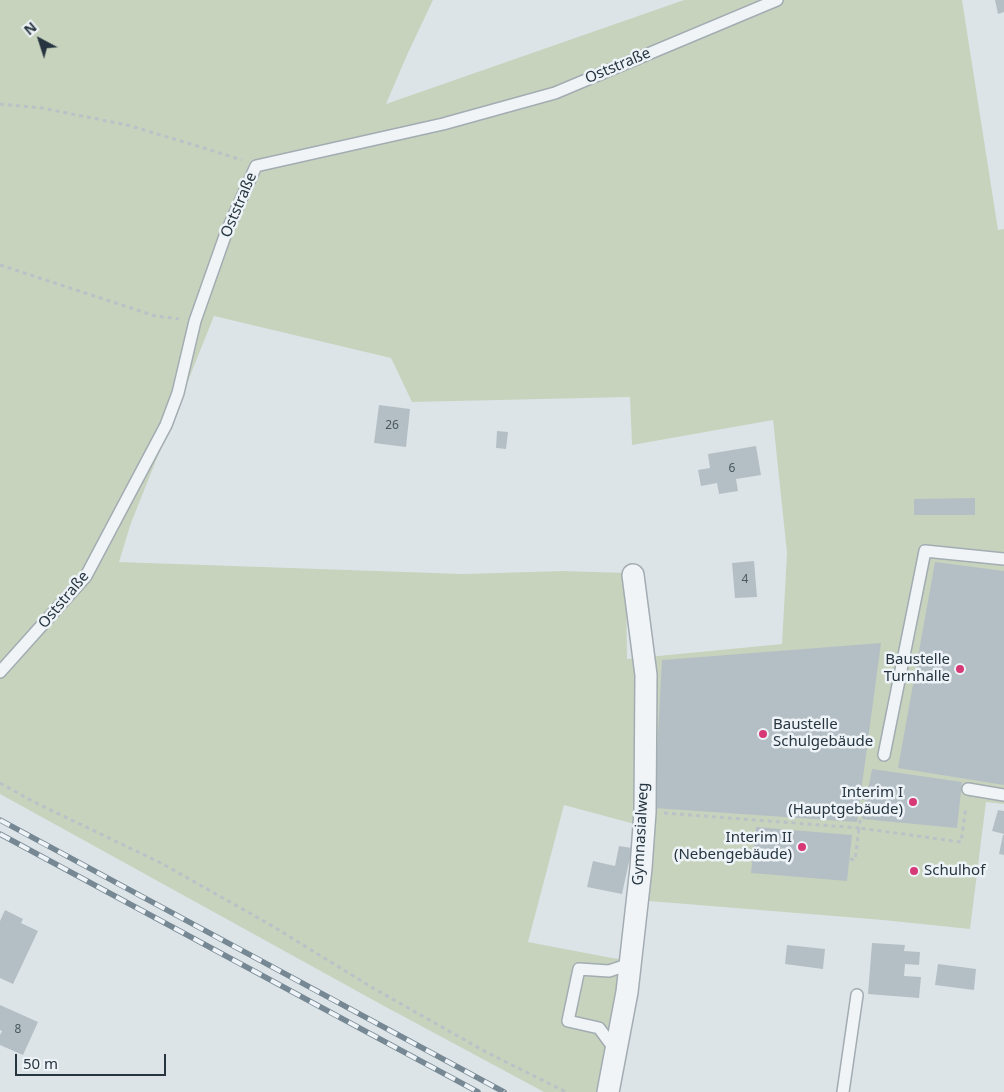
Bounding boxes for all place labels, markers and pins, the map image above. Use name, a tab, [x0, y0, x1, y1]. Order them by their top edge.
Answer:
place label: Baustelle Turnhalle	[884, 651, 950, 686]
marker: Baustelle Turnhalle	[954, 663, 966, 675]
place label: Baustelle Schulgebäude	[773, 716, 873, 751]
marker: Baustelle Schulgebäude	[757, 728, 769, 740]
place label: Interim I (Hauptgebäude)	[788, 784, 903, 819]
marker: Interim I (Hauptgebäude)	[907, 796, 919, 808]
place label: Interim II (Nebengebäude)	[674, 829, 792, 864]
marker: Interim II (Nebengebäude)	[796, 841, 808, 853]
place label: Schulhof	[924, 862, 985, 880]
marker: Schulhof	[908, 865, 920, 877]

